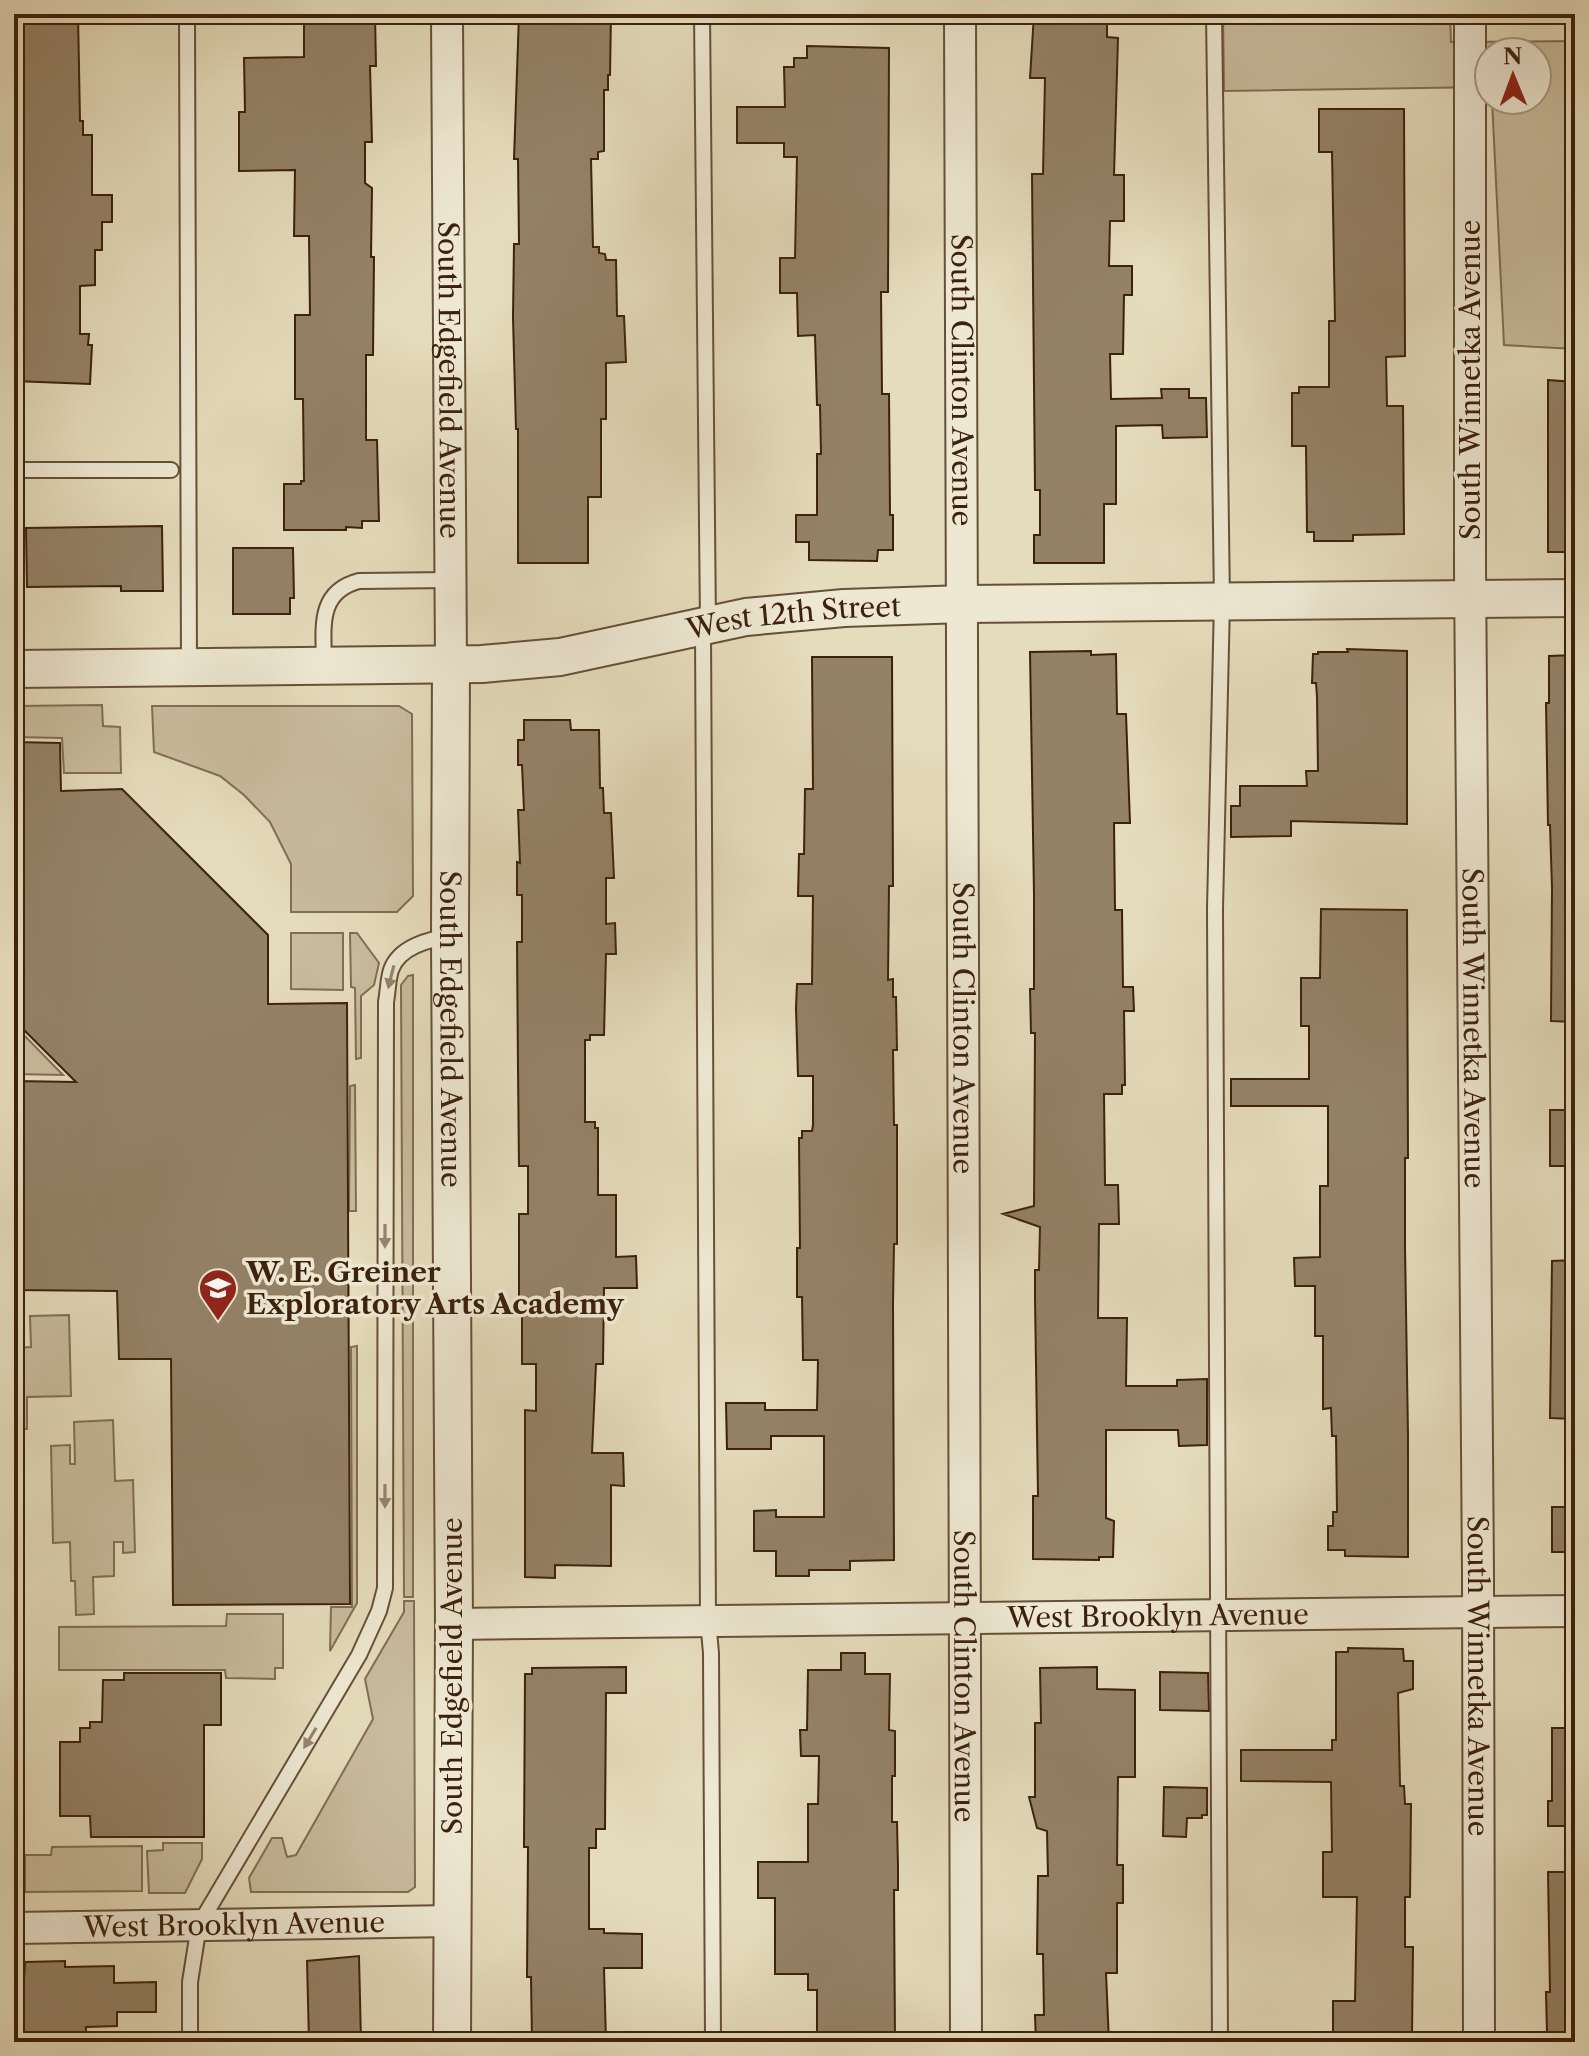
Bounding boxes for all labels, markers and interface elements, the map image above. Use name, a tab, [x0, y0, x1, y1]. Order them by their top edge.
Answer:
north arrow	[1473, 36, 1553, 116]
text: N	[1503, 43, 1522, 70]
street label: South Winnetka Avenue	[1453, 220, 1487, 540]
street label: South Edgefield Avenue	[431, 221, 467, 539]
street label: South Clinton Avenue	[944, 234, 979, 526]
street label: West 12th Street	[682, 589, 901, 647]
street label: South Winnetka Avenue	[1455, 867, 1492, 1189]
street label: South Edgefield Avenue	[433, 870, 468, 1188]
street label: South Clinton Avenue	[946, 882, 981, 1174]
one-way arrow	[385, 964, 397, 989]
one-way arrow	[379, 1224, 391, 1249]
place label: W. E. Greiner Exploratory Arts Academy	[245, 1255, 625, 1321]
school or university icon: W. E. Greiner Exploratory Arts Academy	[197, 1267, 239, 1322]
one-way arrow	[379, 1484, 391, 1509]
street label: South Winnetka Avenue	[1461, 1515, 1496, 1836]
street label: South Edgefield Avenue	[435, 1517, 469, 1835]
street label: South Clinton Avenue	[947, 1530, 982, 1822]
street label: West Brooklyn Avenue	[1006, 1597, 1309, 1635]
one-way arrow	[303, 1726, 317, 1749]
street label: West Brooklyn Avenue	[82, 1905, 385, 1944]

